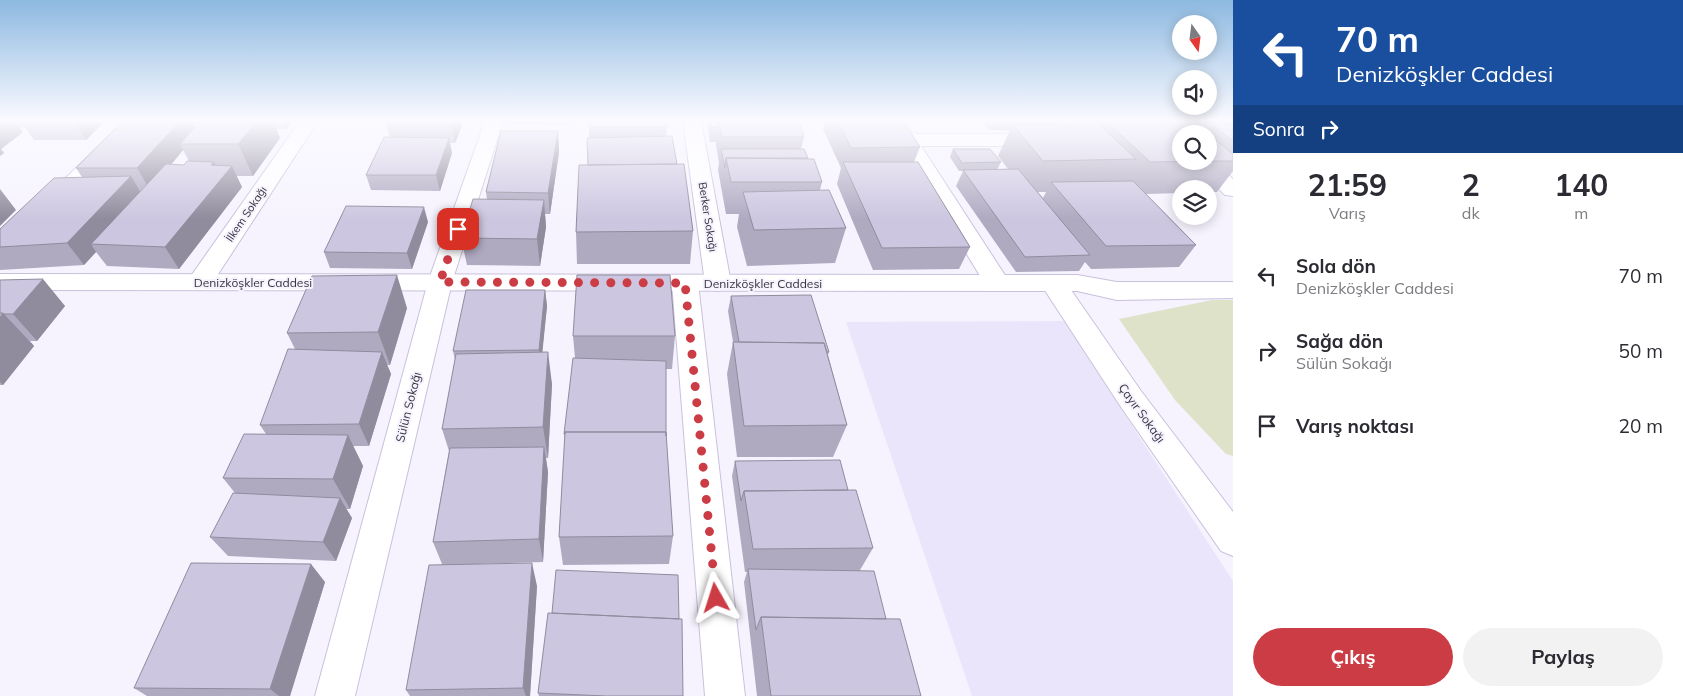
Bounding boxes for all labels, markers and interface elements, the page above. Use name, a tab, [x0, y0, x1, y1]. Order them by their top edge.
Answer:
north arrow	[1172, 15, 1218, 60]
map controls	[1172, 15, 1217, 225]
text: 70 m	[1336, 17, 1419, 61]
icon: left	[1253, 20, 1318, 85]
text: Denizköşkler Caddesi	[1336, 60, 1553, 88]
button: sound	[1172, 70, 1217, 115]
icon: right	[1315, 115, 1343, 143]
text: Sonra	[1253, 117, 1305, 141]
button: search	[1172, 125, 1217, 170]
text: 21:59	[1308, 166, 1387, 204]
text: 2	[1462, 166, 1480, 204]
text: 140	[1554, 166, 1608, 204]
button: layers	[1172, 180, 1217, 225]
street label: Berker Sokağı	[696, 181, 720, 253]
street label: İlkem Sokağı	[222, 184, 270, 244]
text: Varış	[1329, 203, 1366, 223]
text: dk	[1462, 203, 1480, 223]
text: m	[1574, 203, 1588, 223]
pin	[437, 208, 479, 250]
icon: arrive	[444, 215, 472, 243]
text: Sola dön	[1296, 254, 1376, 278]
icon: left	[1253, 262, 1281, 290]
text: 70 m	[1619, 264, 1663, 288]
street label: Denizköşkler Caddesi	[194, 275, 312, 290]
street label: Denizköşkler Caddesi	[704, 276, 822, 291]
text: Denizköşkler Caddesi	[1296, 278, 1454, 298]
text: Sağa dön	[1296, 329, 1383, 353]
icon: right	[1253, 337, 1281, 365]
text: 50 m	[1619, 339, 1663, 363]
text: Sülün Sokağı	[1296, 353, 1392, 373]
street label: Sülün Sokağı	[392, 370, 424, 444]
street label: Çayır Sokağı	[1115, 380, 1169, 446]
icon: arrive	[1253, 412, 1281, 440]
text: Varış noktası	[1296, 414, 1414, 438]
text: 20 m	[1619, 414, 1663, 438]
position arrow	[689, 571, 741, 623]
button: Çıkış	[1253, 628, 1453, 686]
button: Paylaş	[1463, 628, 1663, 686]

